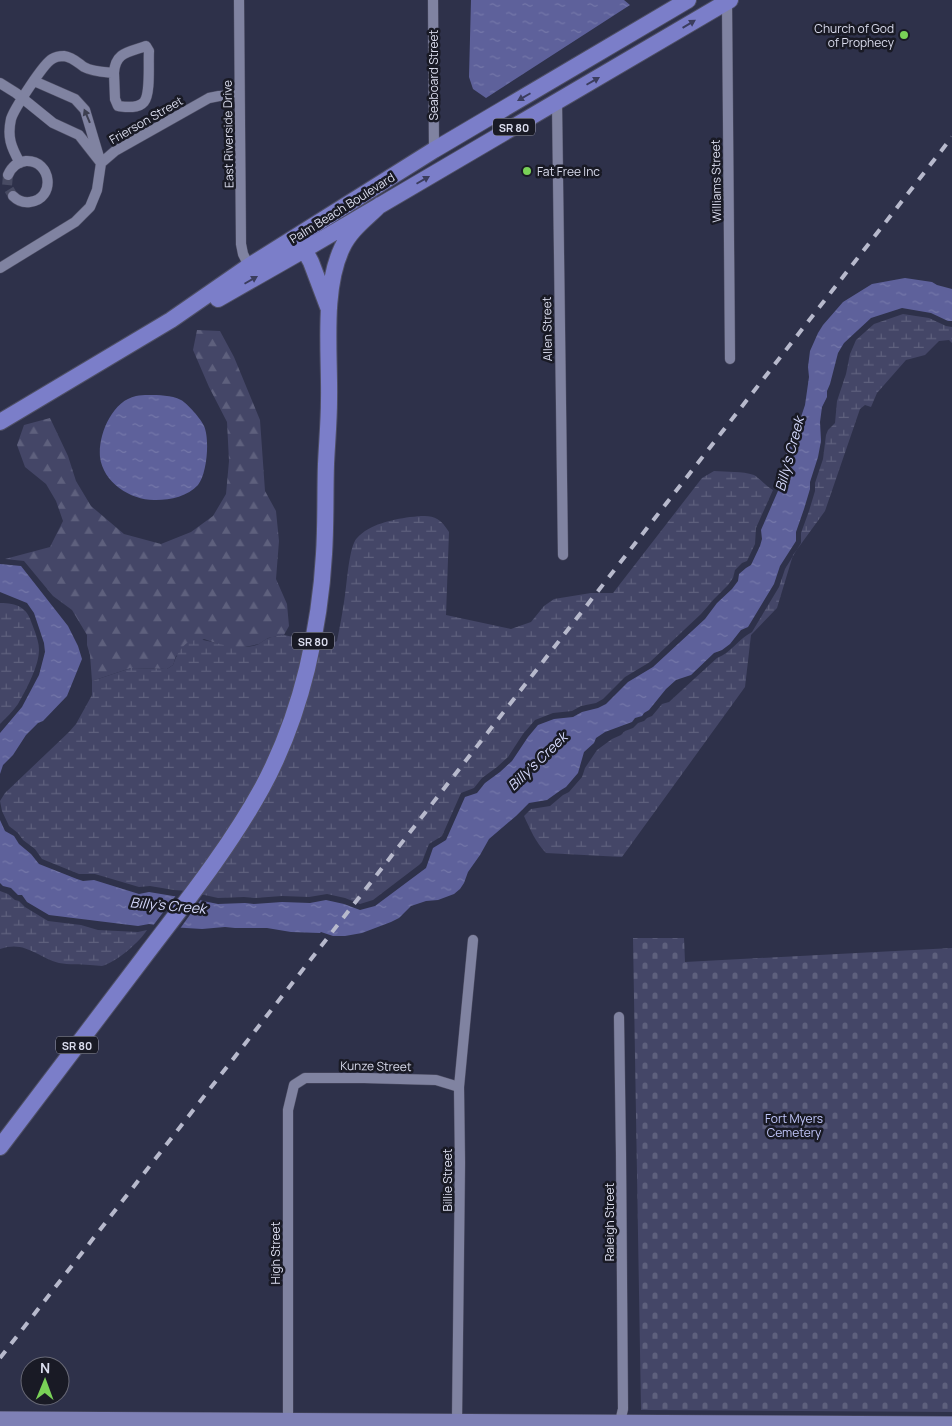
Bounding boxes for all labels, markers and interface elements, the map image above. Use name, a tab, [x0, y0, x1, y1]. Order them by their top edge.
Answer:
one-way arrow	[682, 20, 696, 29]
place label: Church of God of Prophecy	[814, 20, 895, 51]
street label: Seaboard Street	[425, 29, 442, 120]
marker: Church of God of Prophecy	[898, 29, 910, 41]
one-way arrow	[586, 77, 601, 85]
street label: East Riverside Drive	[219, 80, 237, 188]
street label: Frierson Street	[106, 92, 186, 148]
one-way arrow	[517, 93, 531, 102]
one-way arrow	[82, 109, 90, 123]
road number: SR 80	[493, 118, 535, 136]
street label: Williams Street	[707, 139, 725, 223]
place label: Fat Free Inc	[537, 163, 600, 180]
marker: Fat Free Inc	[521, 165, 533, 177]
street label: Palm Beach Boulevard	[286, 169, 398, 247]
one-way arrow	[416, 176, 429, 185]
one-way arrow	[245, 275, 258, 284]
street label: Allen Street	[538, 296, 556, 362]
water label: Billy's Creek	[770, 413, 809, 493]
road number: SR 80	[292, 632, 334, 649]
water label: Billy's Creek	[503, 726, 572, 794]
water label: Billy's Creek	[129, 892, 209, 918]
road number: SR 80	[56, 1036, 98, 1054]
street label: Kunze Street	[340, 1057, 412, 1075]
park label: Fort Myers Cemetery	[765, 1110, 823, 1141]
street label: Billie Street	[439, 1148, 456, 1212]
street label: Raleigh Street	[601, 1182, 618, 1261]
street label: High Street	[267, 1221, 284, 1284]
north arrow	[20, 1356, 70, 1406]
text: N	[40, 1358, 50, 1377]

